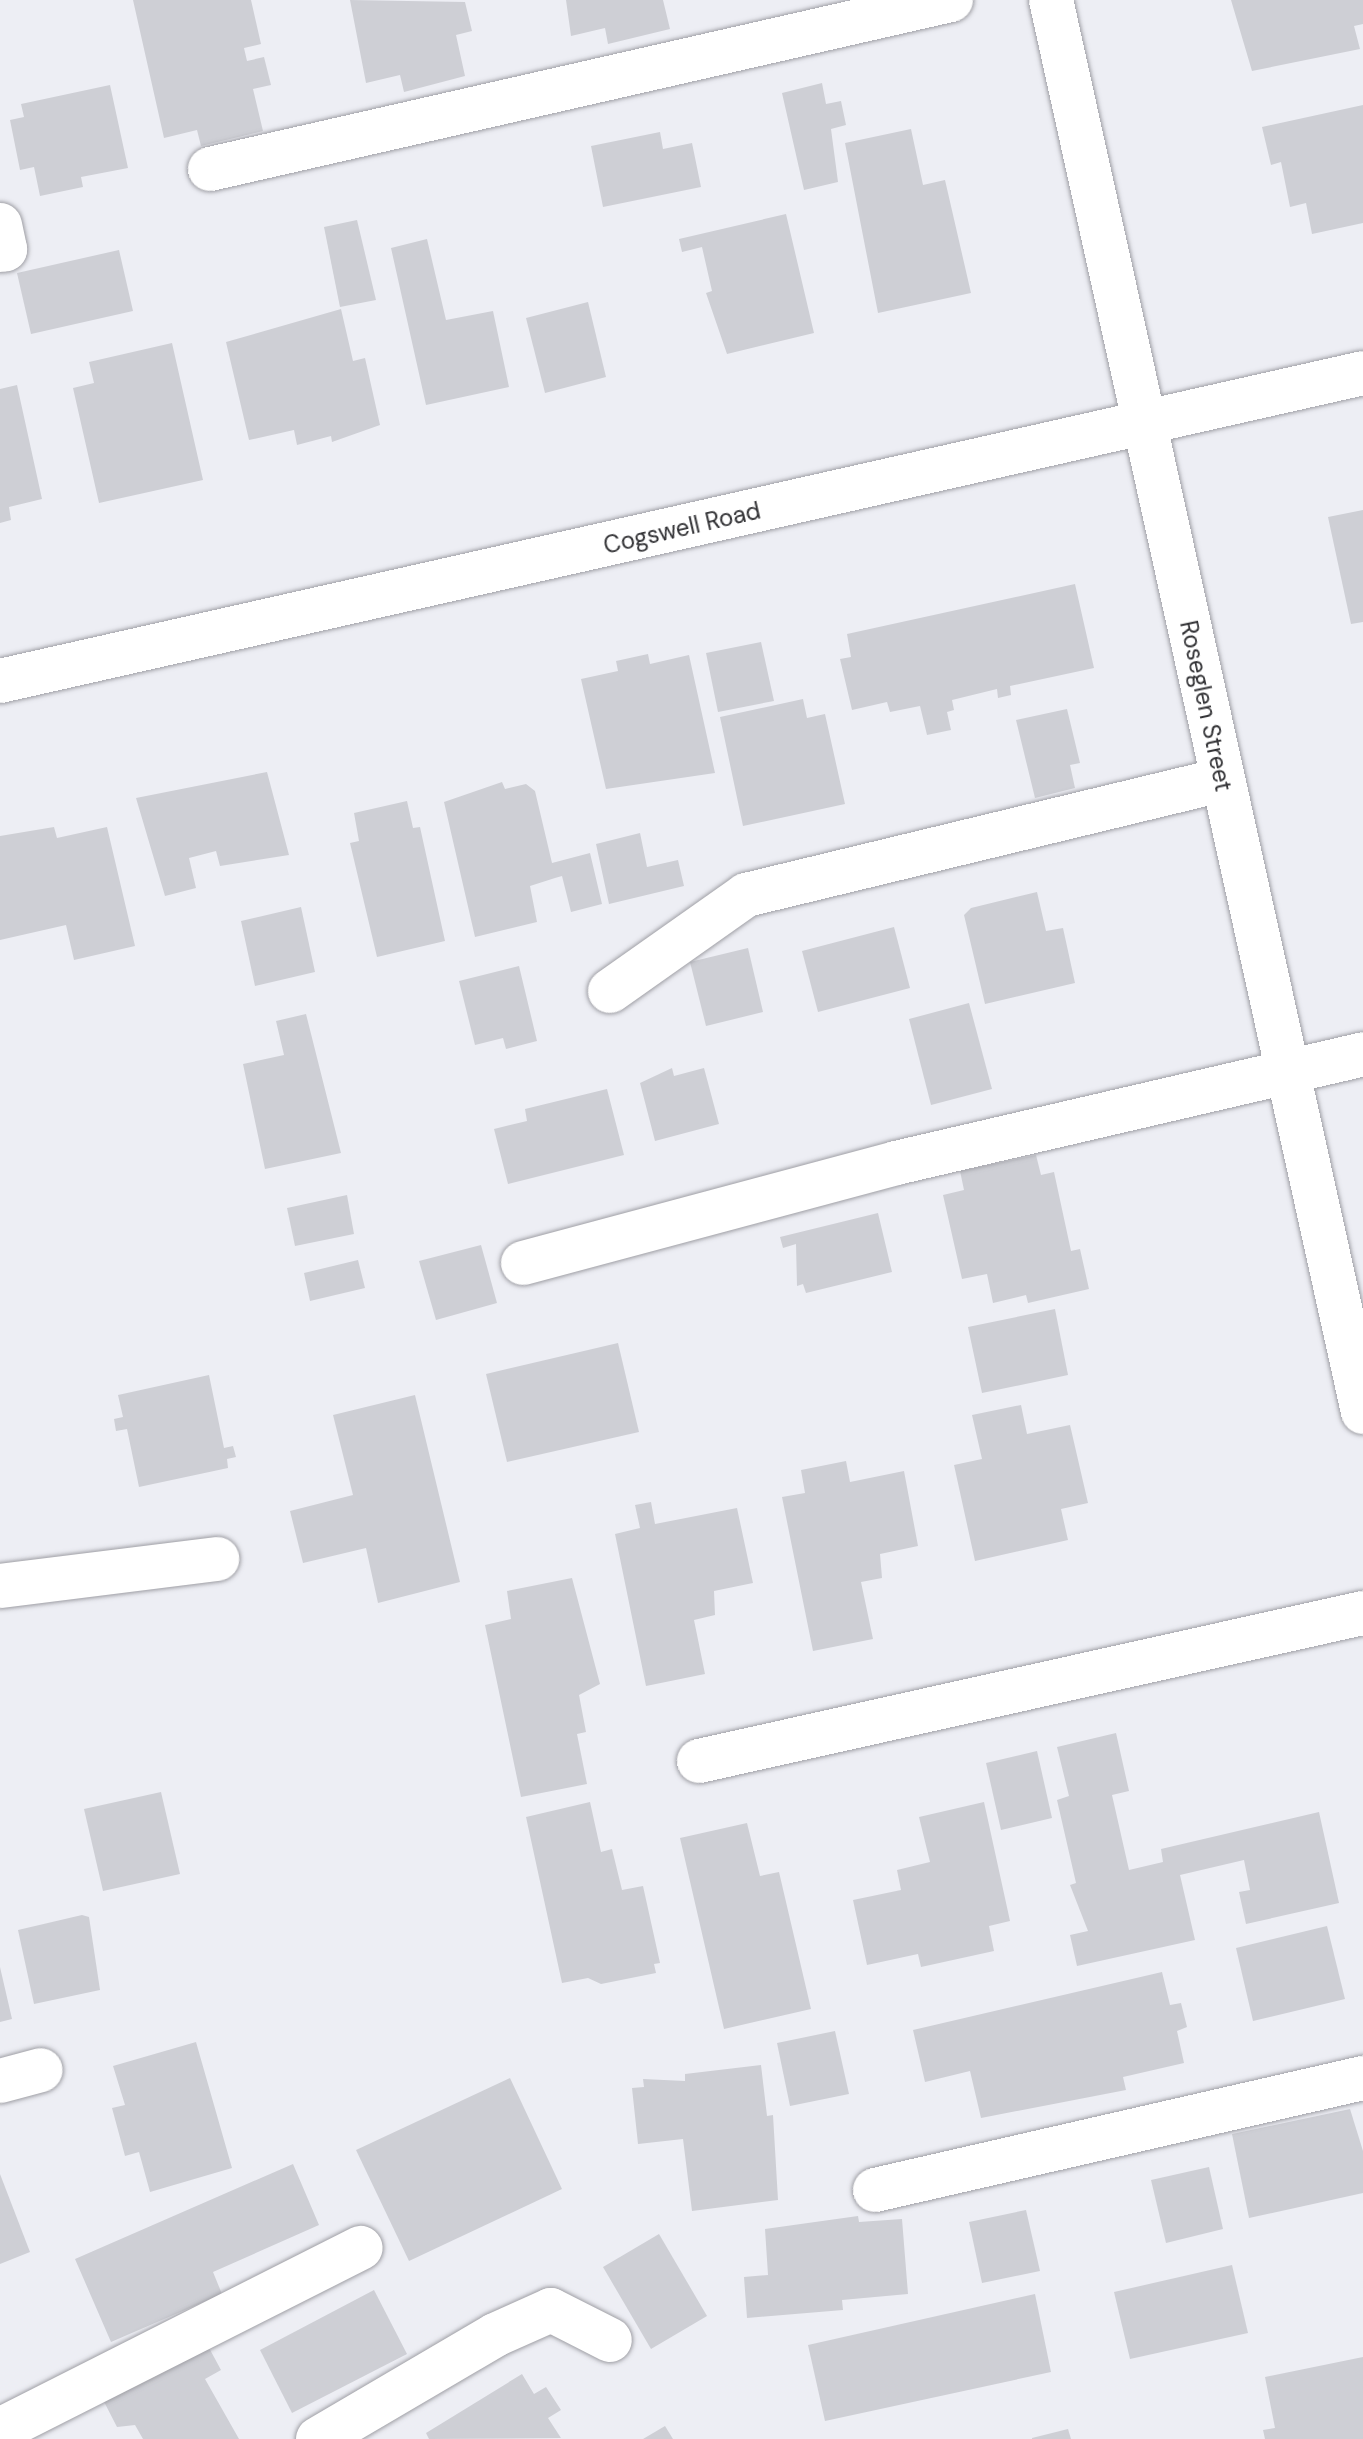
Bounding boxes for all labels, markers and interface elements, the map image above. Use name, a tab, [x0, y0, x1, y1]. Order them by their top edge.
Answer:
street label: Cogswell Road	[601, 496, 763, 560]
street label: Roseglen Street	[1174, 618, 1238, 794]

